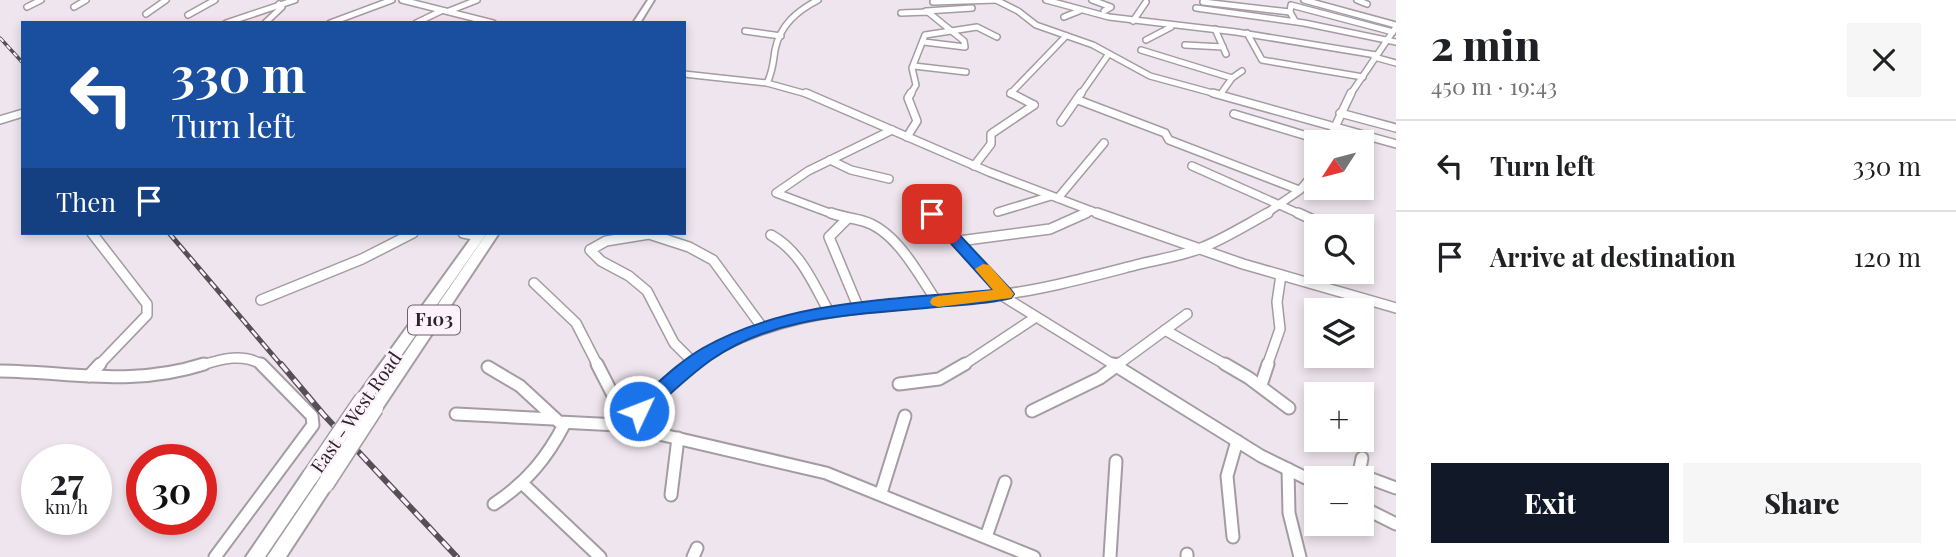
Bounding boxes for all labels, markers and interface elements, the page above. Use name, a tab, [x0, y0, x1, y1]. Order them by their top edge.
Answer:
text: 2 min	[1431, 16, 1540, 72]
button: close	[1847, 23, 1921, 97]
text: 330 m	[171, 40, 306, 105]
icon: left	[56, 49, 147, 140]
text: 450 m · 19:43	[1431, 70, 1557, 101]
text: Turn left	[171, 103, 295, 146]
north arrow	[1304, 130, 1374, 200]
map controls	[1304, 130, 1374, 536]
icon: left	[1431, 147, 1469, 185]
text: Turn left	[1490, 148, 1595, 183]
text: 330 m	[1852, 148, 1921, 183]
icon: arrive	[130, 182, 168, 220]
text: Then	[56, 184, 116, 219]
pin	[902, 184, 962, 244]
icon: arrive	[913, 195, 951, 233]
button: search	[1304, 214, 1374, 284]
icon: arrive	[1431, 238, 1469, 276]
text: Arrive at destination	[1490, 239, 1736, 274]
text: 120 m	[1854, 239, 1921, 274]
button: layers	[1304, 298, 1374, 368]
road number: F103	[408, 306, 460, 334]
street label: East - West Road	[304, 346, 407, 477]
position arrow	[602, 374, 676, 448]
button: +	[1304, 382, 1374, 452]
speed limit sign: 30	[126, 444, 217, 535]
text: 27	[49, 457, 84, 504]
button: Exit	[1431, 463, 1669, 543]
button: Share	[1683, 463, 1921, 543]
button: −	[1304, 466, 1374, 536]
text: km/h	[45, 495, 88, 519]

